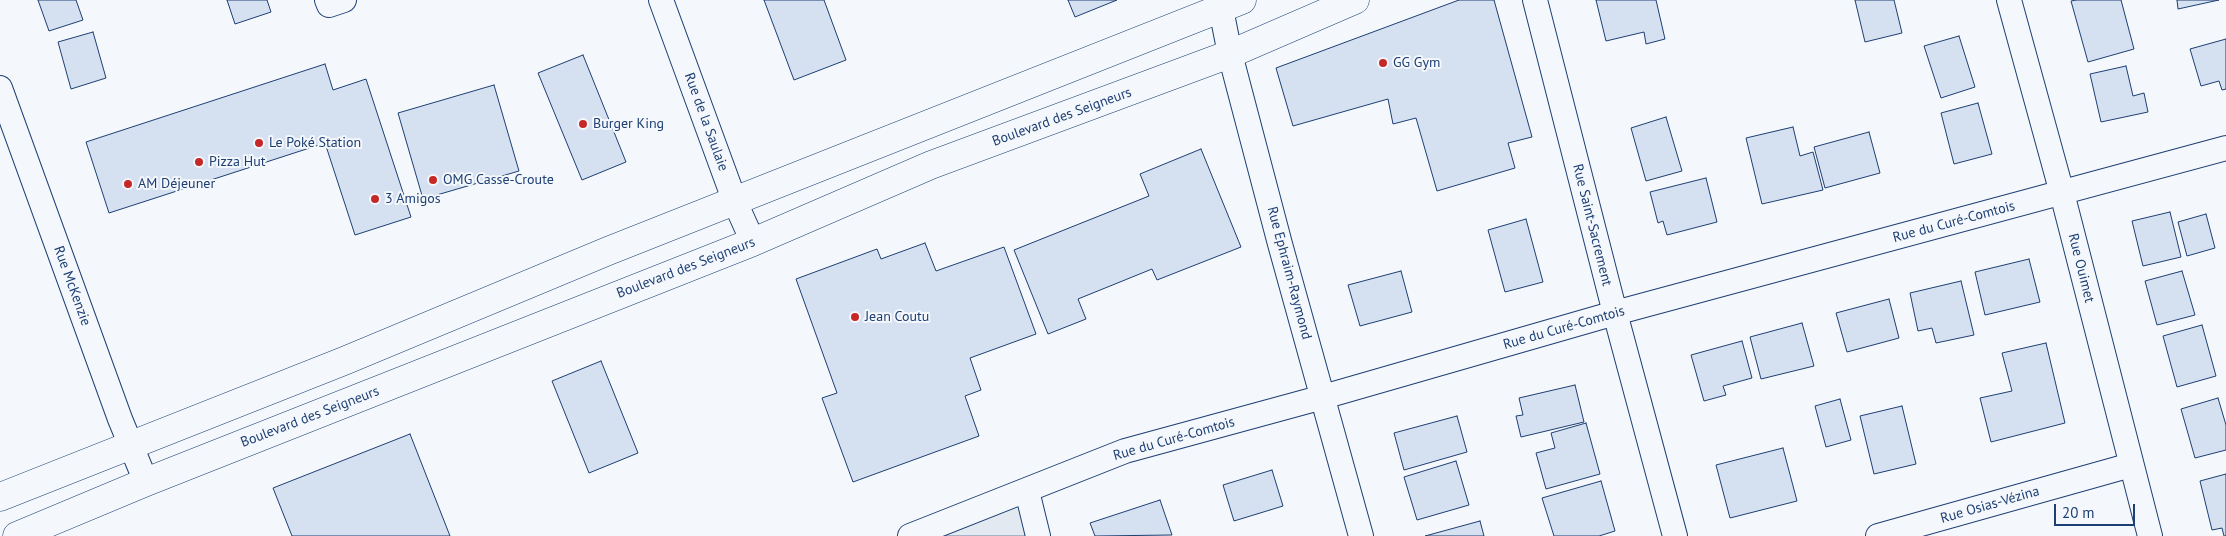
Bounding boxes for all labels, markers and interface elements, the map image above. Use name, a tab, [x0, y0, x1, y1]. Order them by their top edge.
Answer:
place label: GG Gym	[1393, 55, 1440, 71]
marker: GG Gym	[1377, 57, 1389, 69]
street label: Rue de la Saulaie	[680, 70, 732, 174]
street label: Boulevard des Seigneurs	[990, 84, 1134, 150]
place label: Burger King	[593, 116, 664, 132]
marker: Burger King	[577, 118, 589, 130]
place label: Le Poké Station	[269, 135, 361, 151]
marker: Le Poké Station	[253, 137, 265, 149]
place label: Pizza Hut	[209, 154, 265, 170]
marker: Pizza Hut	[193, 156, 205, 168]
street label: Rue Saint-Sacrement	[1569, 162, 1615, 288]
place label: OMG Casse-Croute	[443, 172, 554, 188]
marker: OMG Casse-Croute	[427, 174, 439, 186]
place label: AM Déjeuner	[138, 176, 215, 192]
marker: AM Déjeuner	[122, 178, 134, 190]
place label: 3 Amigos	[385, 191, 441, 207]
marker: 3 Amigos	[369, 193, 381, 205]
street label: Rue du Curé-Comtois	[1891, 198, 2017, 246]
street label: Rue Ephraim-Raymond	[1263, 205, 1315, 341]
street label: Rue Ouimet	[2064, 232, 2098, 304]
street label: Boulevard des Seigneurs	[614, 234, 758, 302]
street label: Rue McKenzie	[50, 244, 94, 328]
street label: Rue du Curé-Comtois	[1501, 303, 1627, 353]
place label: Jean Coutu	[865, 309, 929, 325]
marker: Jean Coutu	[849, 311, 861, 323]
street label: Boulevard des Seigneurs	[238, 383, 382, 451]
street label: Rue du Curé-Comtois	[1111, 414, 1237, 464]
street label: Rue Osias-Vézina	[1939, 483, 2041, 527]
scale bar	[2056, 494, 2137, 526]
text: 20 m	[2062, 503, 2095, 522]

